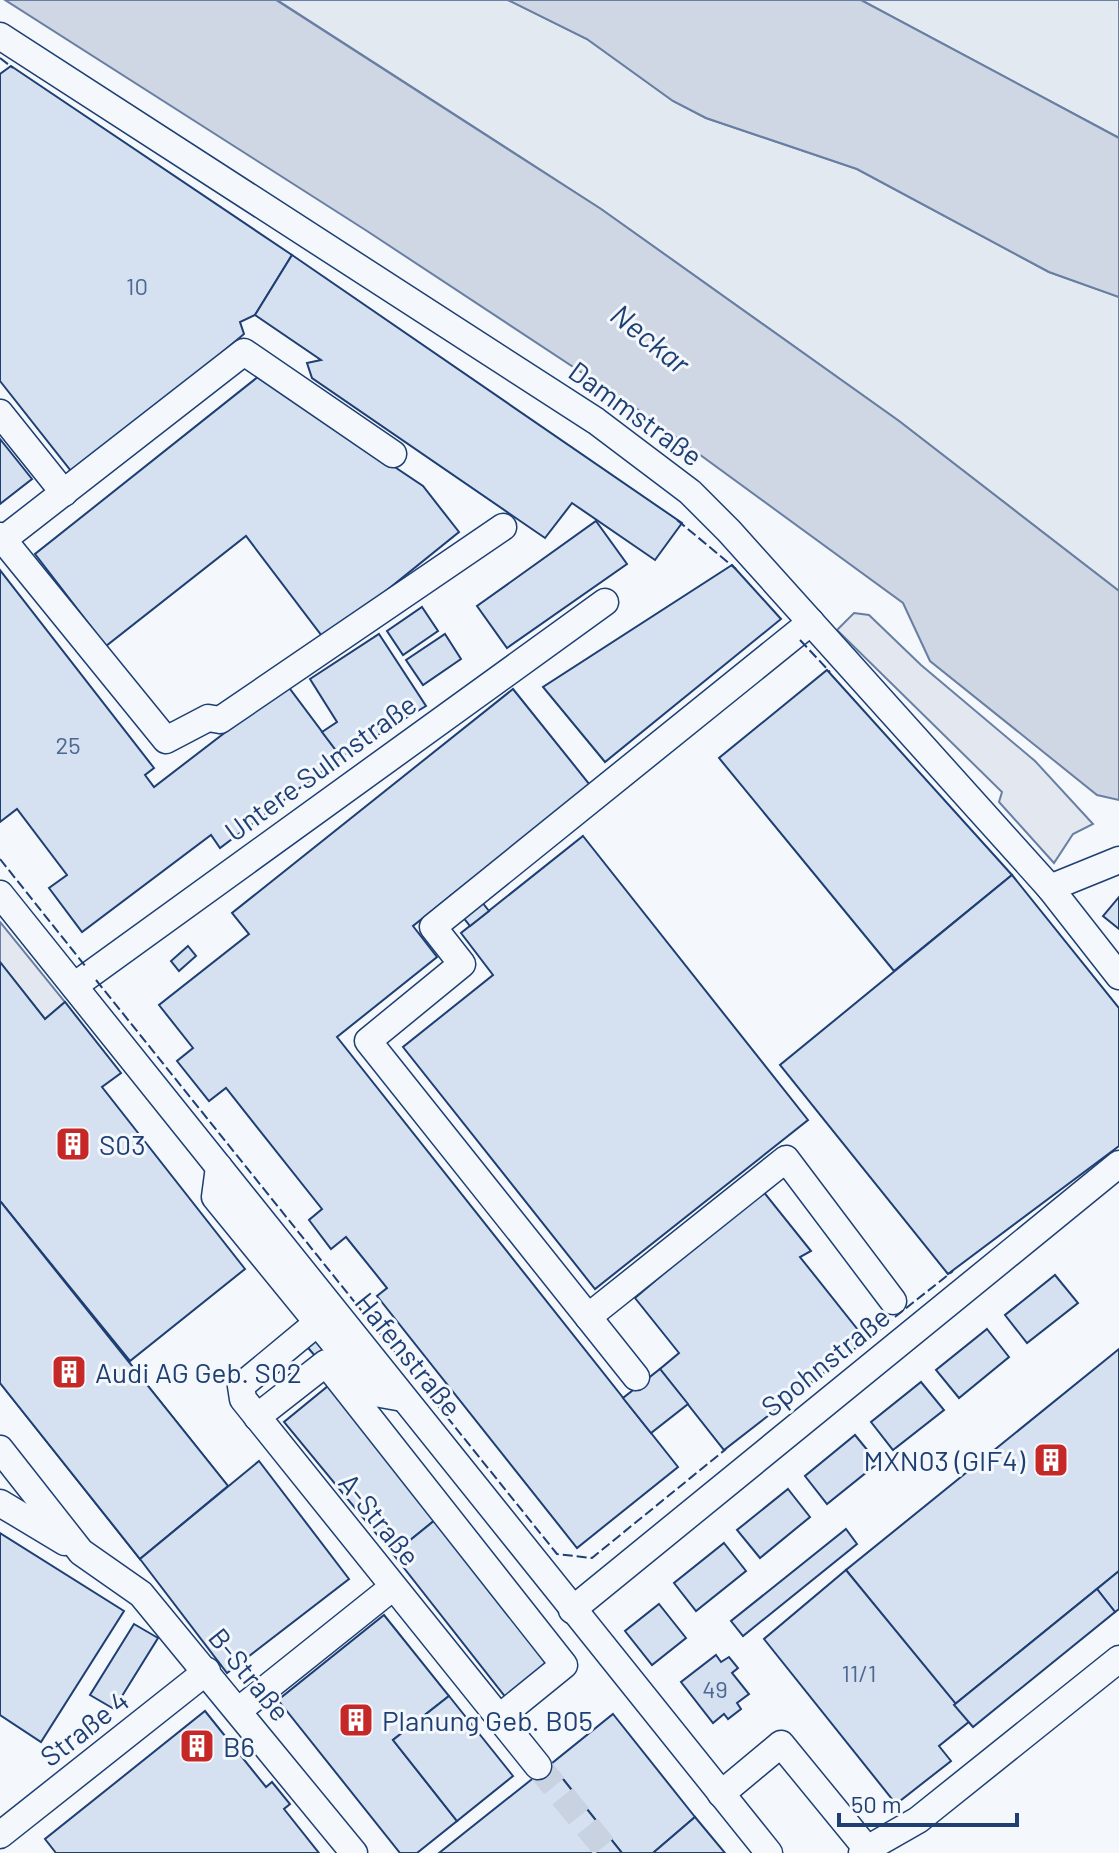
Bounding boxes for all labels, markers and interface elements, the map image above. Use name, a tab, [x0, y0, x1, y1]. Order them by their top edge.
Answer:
house number: 10	[126, 271, 148, 300]
water label: Neckar	[604, 295, 699, 381]
street label: Dammstraße	[563, 353, 709, 473]
street label: Untere Sulmstraße	[218, 686, 422, 848]
house number: 25	[55, 730, 81, 759]
building icon: S03	[54, 1125, 92, 1163]
place label: S03	[99, 1127, 146, 1161]
street label: Hafenstraße	[349, 1285, 469, 1423]
street label: Spohnstraße	[754, 1299, 896, 1423]
building icon: Audi AG Geb. S02	[50, 1353, 88, 1391]
place label: Audi AG Geb. S02	[95, 1355, 302, 1389]
building icon: MXN03 (GIF4)	[1032, 1441, 1070, 1479]
place label: MXN03 (GIF4)	[864, 1443, 1026, 1477]
street label: A-Straße	[332, 1466, 428, 1572]
street label: B-Straße	[202, 1621, 298, 1727]
house number: 11/1	[842, 1658, 876, 1687]
house number: 49	[702, 1674, 728, 1703]
street label: Straße 4	[33, 1683, 135, 1773]
building icon: Planung Geb. B05	[337, 1701, 375, 1739]
place label: Planung Geb. B05	[382, 1703, 593, 1737]
building icon: B6	[178, 1727, 216, 1765]
place label: B6	[223, 1729, 255, 1763]
scale bar	[839, 1777, 1017, 1827]
text: 50 m	[851, 1789, 902, 1818]

